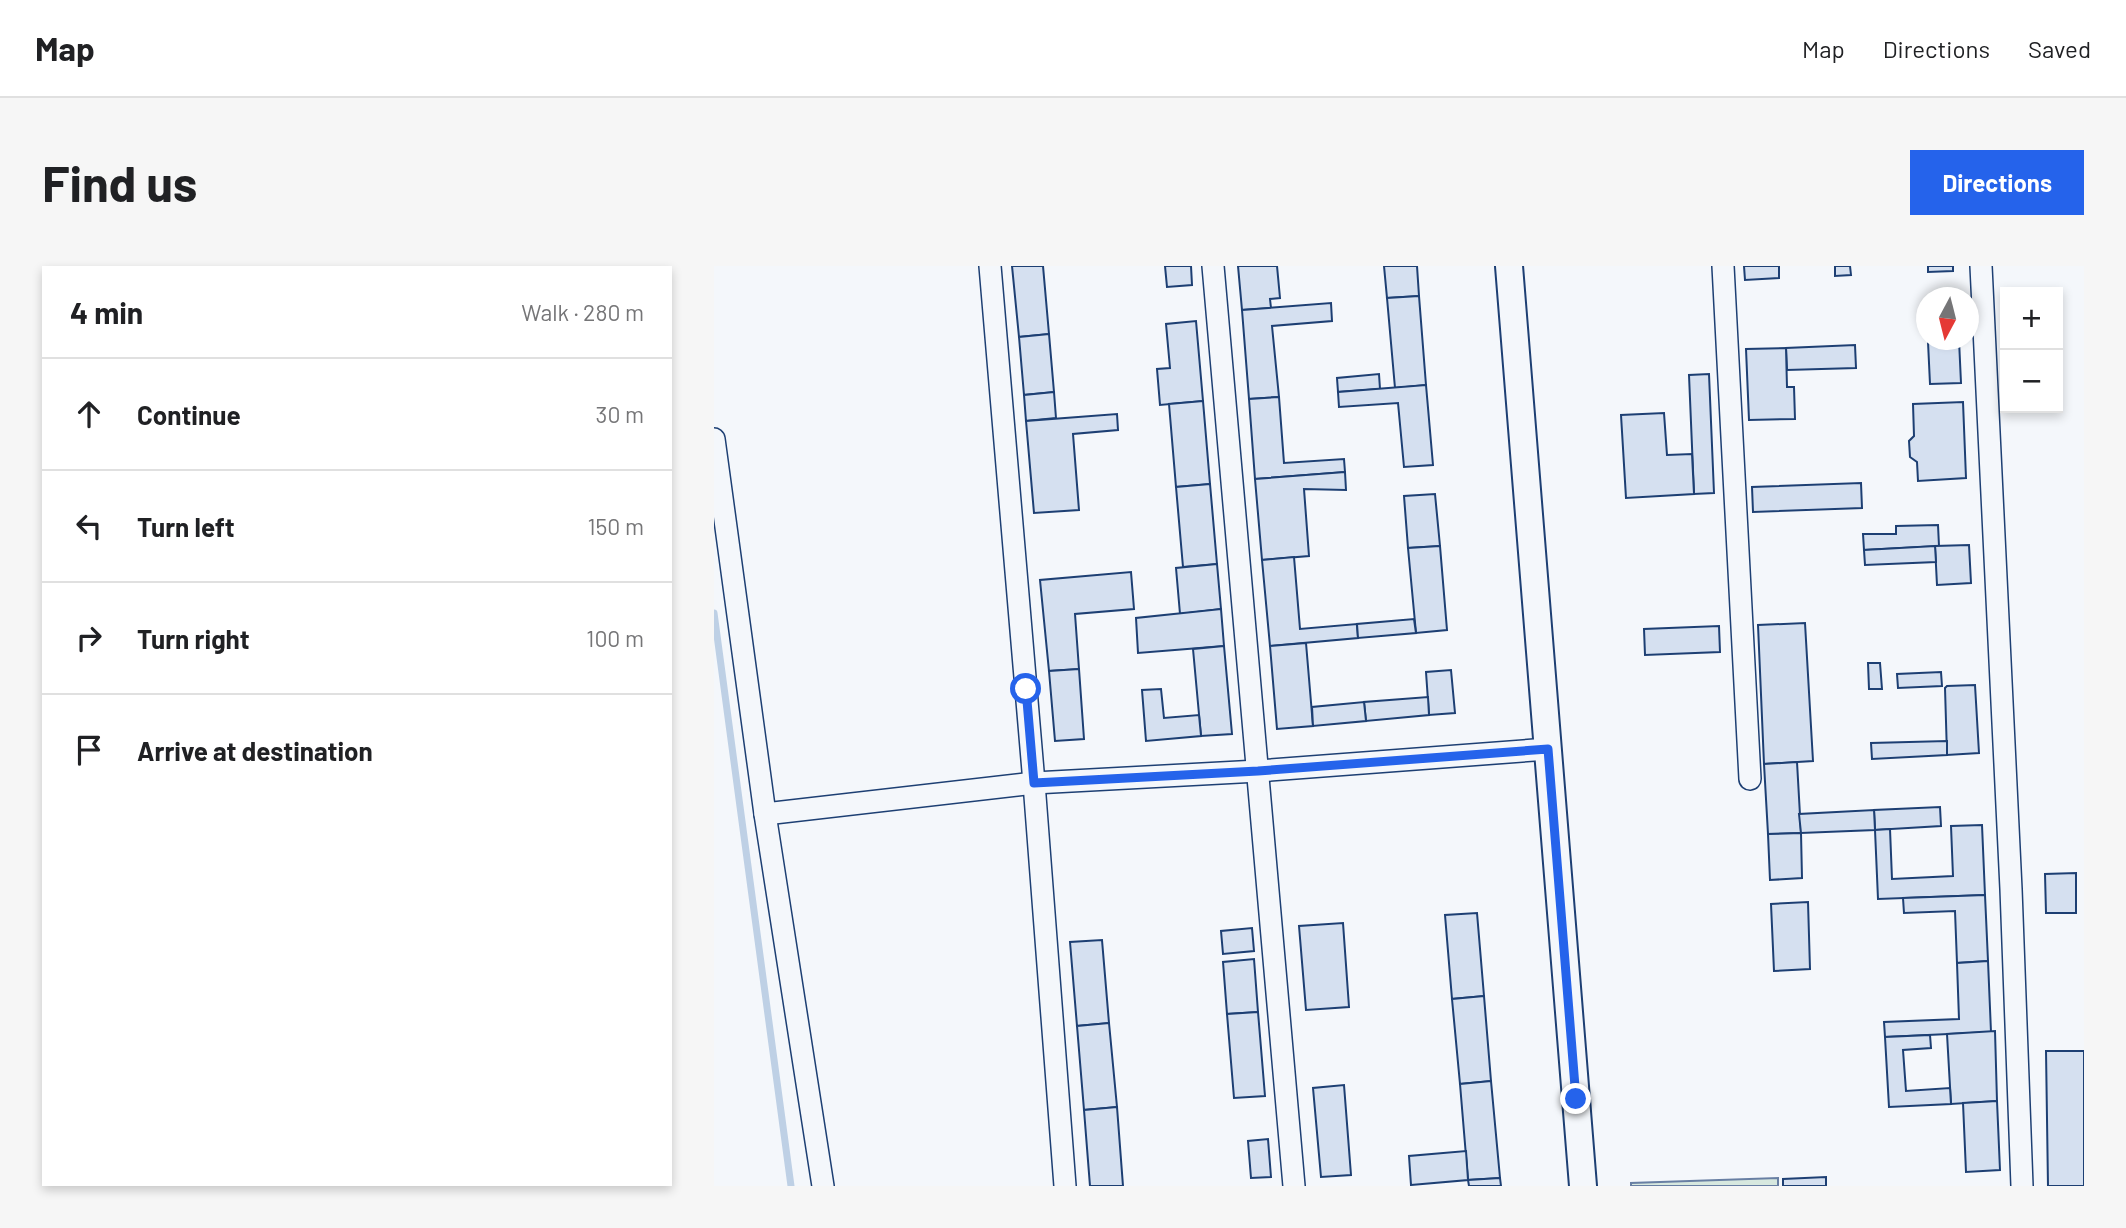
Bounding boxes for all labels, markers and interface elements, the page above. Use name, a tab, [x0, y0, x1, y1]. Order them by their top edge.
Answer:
text: Map	[35, 28, 95, 68]
text: Map	[1802, 34, 1845, 63]
text: Directions	[1883, 34, 1990, 63]
text: Saved	[2028, 34, 2091, 63]
button: Directions	[1910, 150, 2084, 215]
text: Find us	[42, 153, 197, 212]
north arrow	[1916, 287, 1979, 350]
map controls	[2000, 287, 2063, 413]
button: +	[2000, 287, 2063, 350]
text: 4 min	[70, 294, 143, 330]
text: Walk · 280 m	[521, 298, 644, 326]
button: −	[2000, 350, 2063, 413]
icon: ahead	[70, 395, 108, 433]
text: Continue	[137, 399, 241, 430]
text: 30 m	[596, 400, 644, 428]
icon: left	[70, 507, 108, 545]
text: Turn left	[137, 511, 235, 542]
text: 150 m	[588, 512, 644, 540]
icon: right	[70, 619, 108, 657]
text: Turn right	[137, 623, 250, 654]
text: 100 m	[586, 624, 644, 652]
route start	[1010, 673, 1041, 704]
icon: arrive	[70, 731, 108, 769]
text: Arrive at destination	[137, 735, 373, 766]
route end	[1560, 1083, 1591, 1114]

